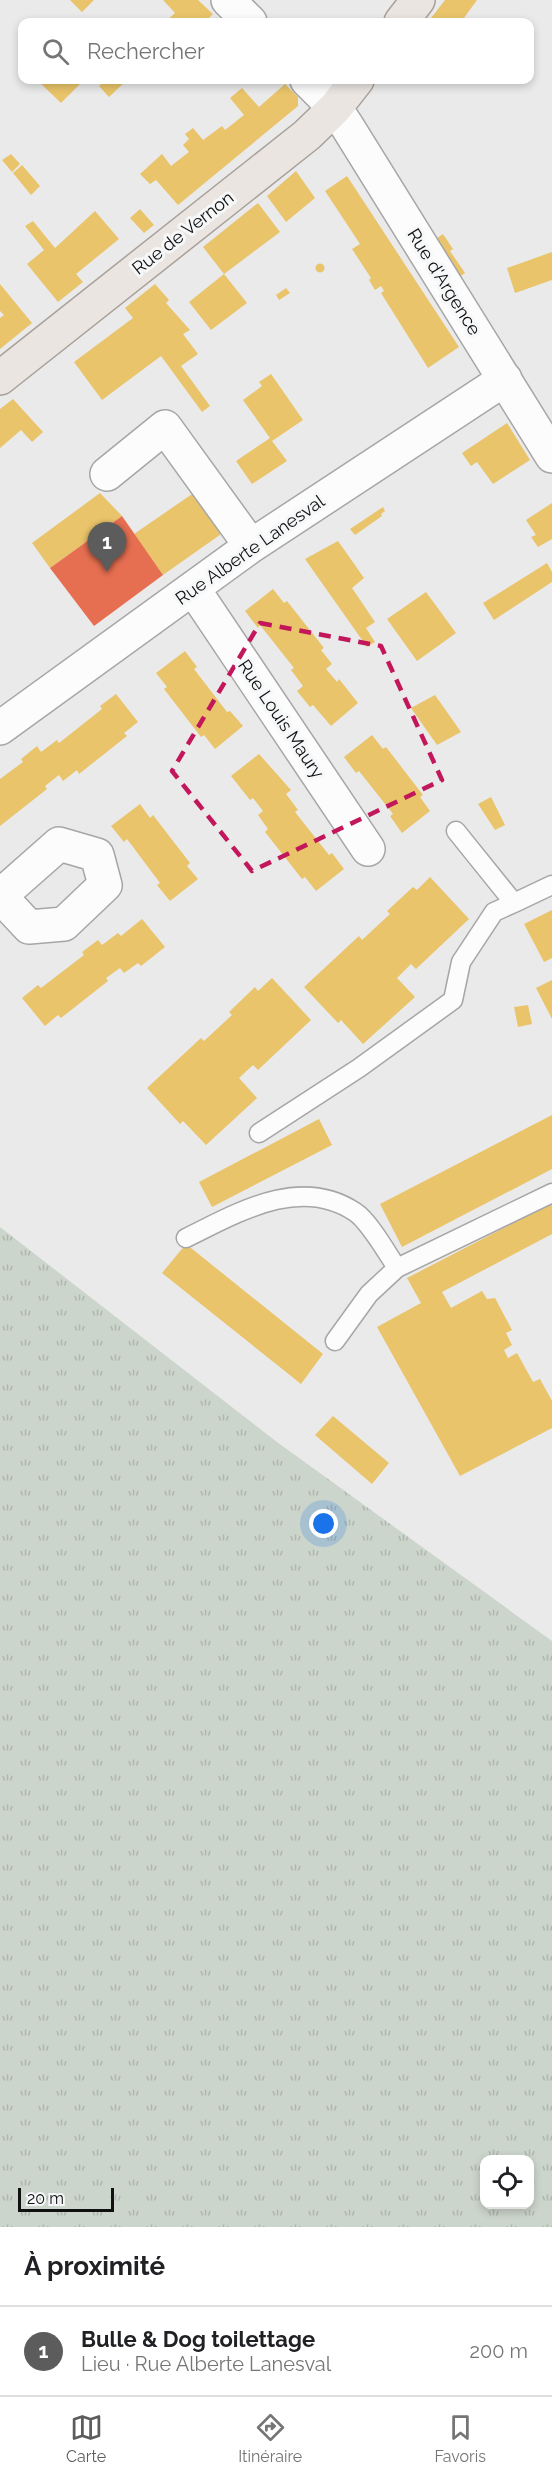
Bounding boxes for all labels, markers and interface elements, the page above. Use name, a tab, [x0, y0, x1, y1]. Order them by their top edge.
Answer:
search box	[18, 18, 534, 84]
icon: search	[39, 35, 72, 68]
text: Rechercher	[87, 38, 205, 64]
street label: Rue de Vernon	[128, 187, 238, 279]
street label: Rue d'Argence	[403, 225, 486, 339]
street label: Rue Alberte Lanesval	[171, 490, 328, 609]
pin: 1	[88, 522, 126, 572]
street label: Rue Louis Maury	[234, 655, 329, 782]
your location	[309, 1509, 338, 1538]
map controls	[480, 2155, 534, 2209]
button: locate	[480, 2155, 534, 2209]
scale bar	[18, 2185, 114, 2212]
text: 20 m	[27, 2189, 64, 2208]
text: À proximité	[24, 2251, 165, 2281]
text: Bulle & Dog toilettage	[81, 2326, 315, 2352]
text: 1	[39, 2339, 48, 2363]
text: 200 m	[470, 2339, 528, 2363]
text: Lieu · Rue Alberte Lanesval	[81, 2352, 331, 2376]
tab: Carte	[66, 2411, 106, 2466]
tab: Itinéraire	[238, 2411, 302, 2466]
tab: Favoris	[434, 2411, 486, 2466]

